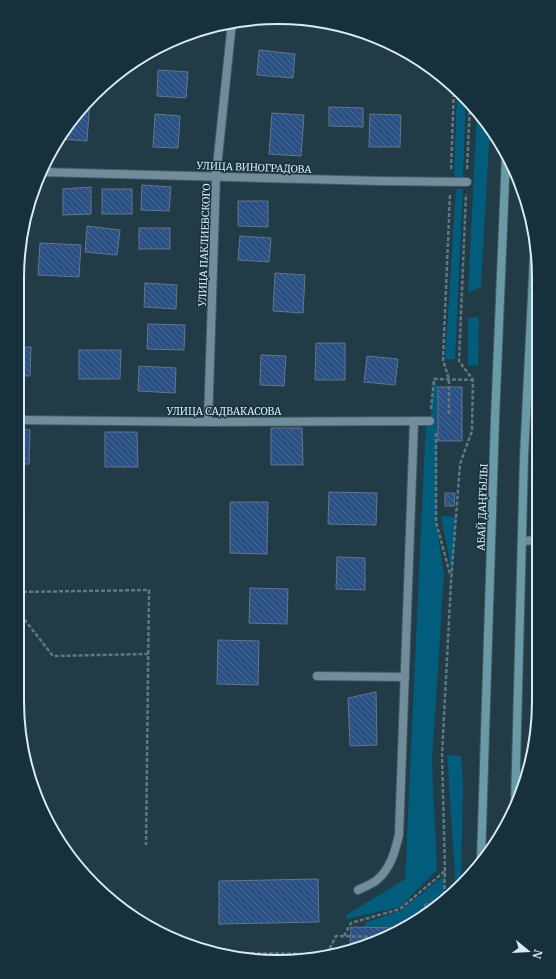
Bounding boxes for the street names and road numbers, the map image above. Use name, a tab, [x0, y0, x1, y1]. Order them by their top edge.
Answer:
street label: УЛИЦА ВИНОГРАДОВА	[195, 159, 313, 176]
street label: УЛИЦА ПАКЛИЕВСКОГО	[196, 183, 213, 308]
street label: УЛИЦА САДВАКАСОВА	[166, 405, 282, 418]
street label: АБАЙ ДАҢҒЫЛЫ	[473, 463, 491, 552]

